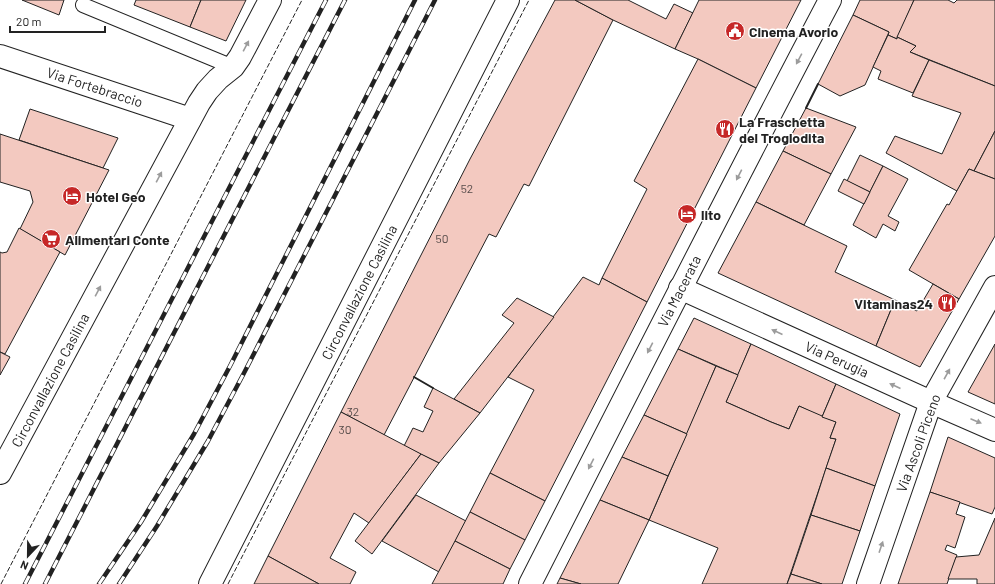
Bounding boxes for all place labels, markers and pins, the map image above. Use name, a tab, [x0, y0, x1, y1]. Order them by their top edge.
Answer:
public building icon: Cinema Avorio	[724, 20, 746, 42]
place label: Cinema Avorio	[749, 23, 838, 40]
place label: La Fraschetta del Troglodita	[739, 113, 825, 146]
restaurant icon: La Fraschetta del Troglodita	[714, 118, 736, 140]
hotel icon: Hotel Geo	[61, 185, 83, 207]
place label: Hotel Geo	[86, 188, 146, 205]
hotel icon: lito	[676, 203, 698, 225]
place label: lito	[701, 206, 721, 223]
supermarket icon: Alimentari Conte	[40, 228, 62, 250]
place label: Alimentari Conte	[65, 231, 170, 248]
restaurant icon: Vitaminas24	[936, 292, 958, 314]
place label: Vitaminas24	[854, 295, 933, 312]

